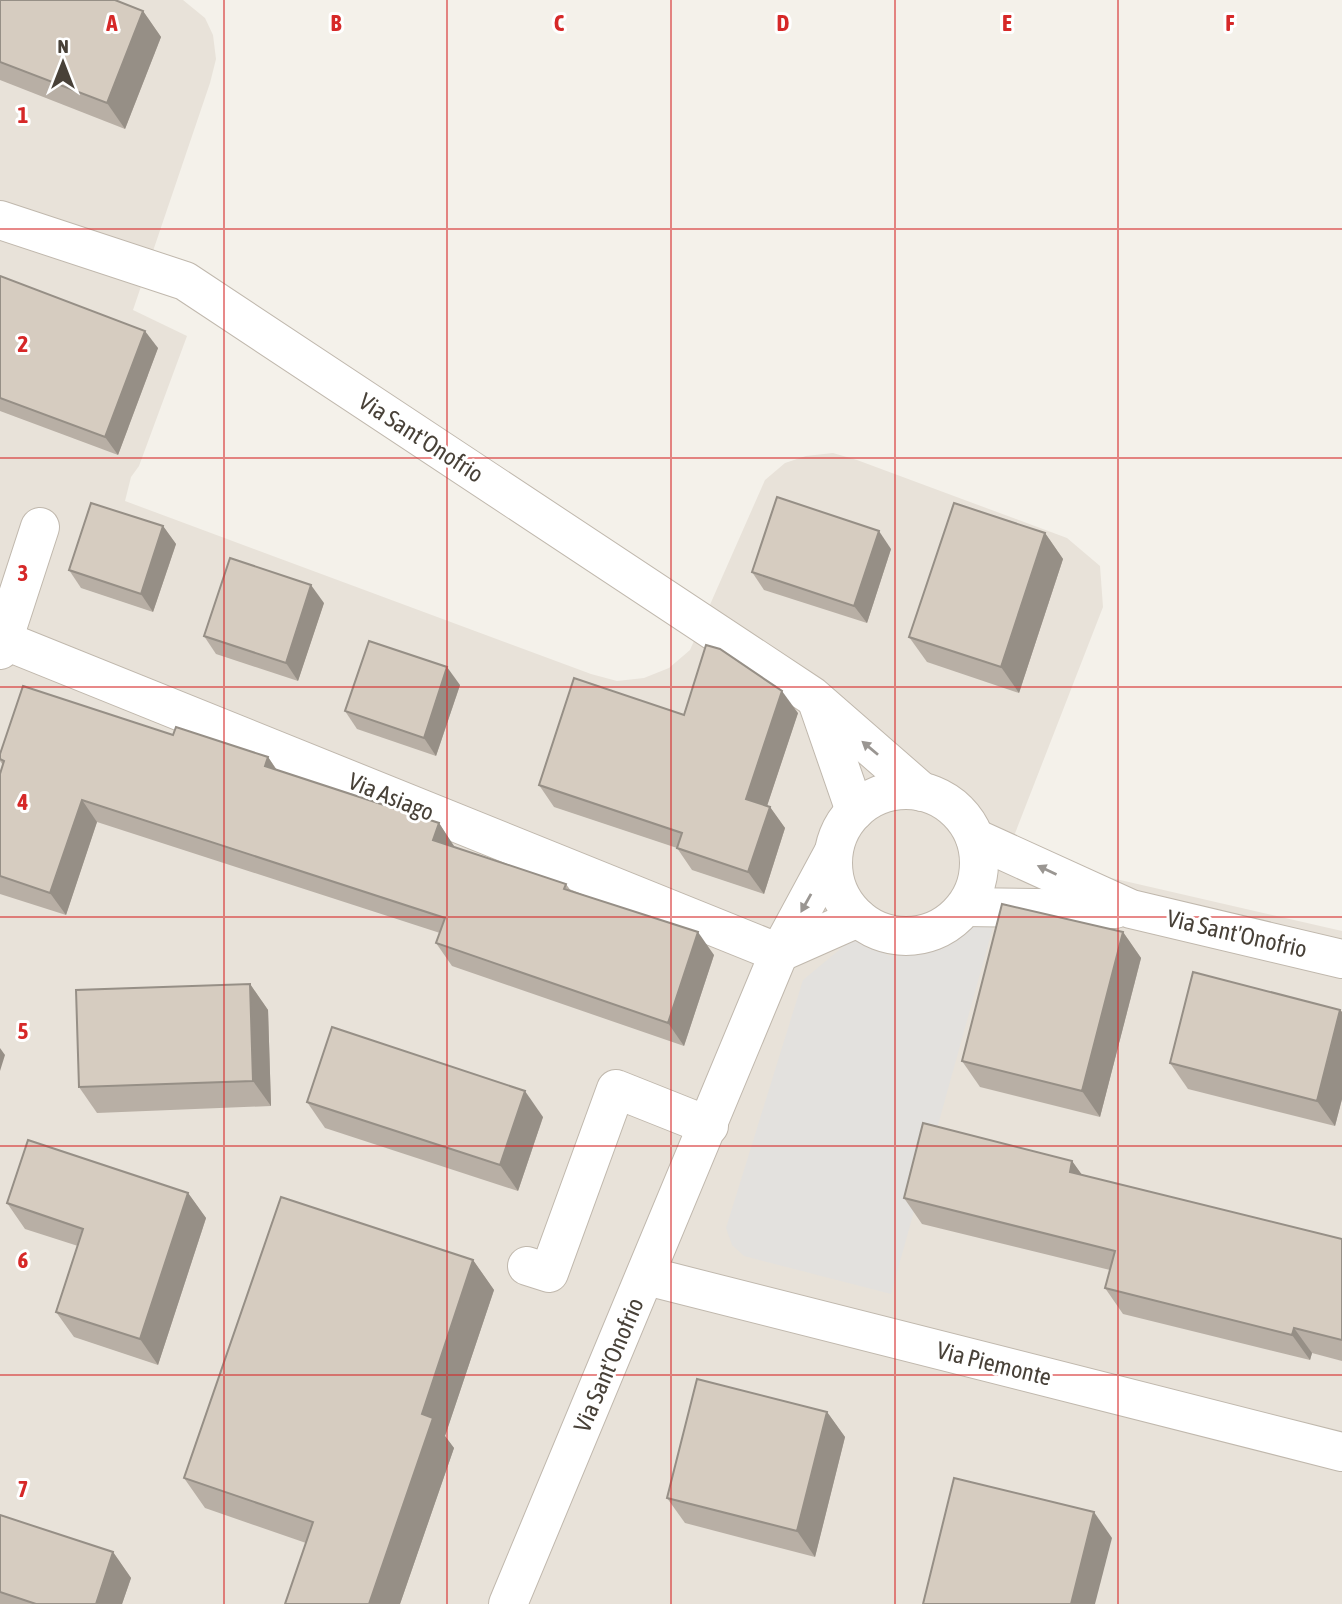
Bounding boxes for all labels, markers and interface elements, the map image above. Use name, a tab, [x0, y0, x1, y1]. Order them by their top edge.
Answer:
text: A	[105, 10, 118, 36]
text: B	[331, 10, 342, 36]
text: C	[554, 10, 565, 36]
text: D	[777, 10, 790, 36]
text: E	[1002, 10, 1012, 36]
text: F	[1225, 10, 1235, 36]
north arrow	[28, 28, 98, 98]
text: N	[57, 35, 69, 57]
text: 1	[18, 102, 29, 128]
text: 2	[18, 331, 28, 357]
street label: Via Sant'Onofrio	[354, 387, 489, 488]
text: 3	[18, 560, 28, 586]
one-way arrow	[861, 740, 879, 756]
street label: Via Asiago	[345, 767, 438, 826]
text: 4	[17, 789, 29, 815]
one-way arrow	[1037, 865, 1057, 876]
one-way arrow	[800, 893, 812, 912]
street label: Via Sant'Onofrio	[1164, 904, 1310, 963]
text: 5	[18, 1018, 29, 1044]
text: 6	[18, 1247, 29, 1273]
street label: Via Sant'Onofrio	[568, 1294, 649, 1436]
street label: Via Piemonte	[934, 1336, 1054, 1391]
text: 7	[18, 1476, 28, 1502]

